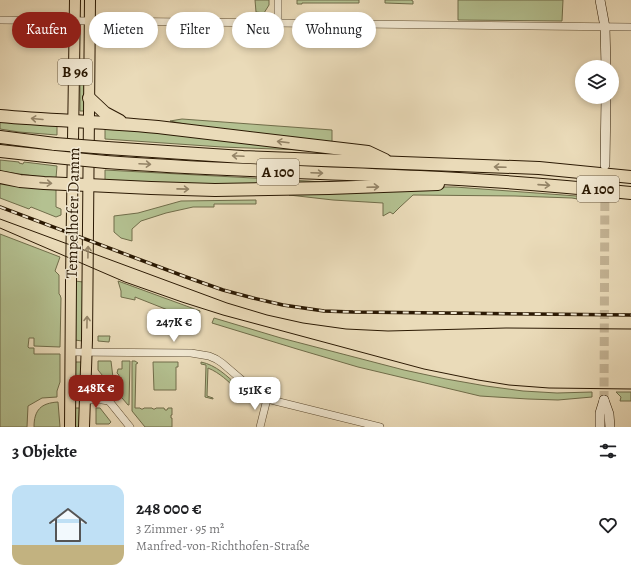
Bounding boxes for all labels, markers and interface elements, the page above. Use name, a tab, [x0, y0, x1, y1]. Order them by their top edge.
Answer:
chip: Kaufen	[12, 12, 81, 48]
chip: Mieten	[89, 12, 158, 48]
chip: Filter	[166, 12, 224, 48]
chip: Neu	[232, 12, 284, 48]
chip: Wohnung	[292, 12, 376, 48]
road number: B 96	[58, 59, 92, 85]
map controls	[575, 60, 619, 104]
button: layers	[575, 60, 619, 104]
one-way arrow	[31, 115, 44, 122]
one-way arrow	[277, 138, 290, 146]
street label: Tempelhofer Damm	[61, 147, 85, 279]
one-way arrow	[232, 153, 245, 160]
road number: A 100	[257, 159, 299, 185]
one-way arrow	[138, 161, 151, 168]
one-way arrow	[494, 163, 507, 170]
one-way arrow	[310, 169, 323, 177]
road number: A 100	[577, 176, 619, 202]
one-way arrow	[39, 179, 52, 186]
one-way arrow	[537, 181, 550, 188]
one-way arrow	[366, 183, 379, 190]
one-way arrow	[176, 185, 189, 193]
one-way arrow	[84, 246, 92, 259]
pin: 247K €	[141, 309, 207, 343]
text: 247K €	[156, 313, 192, 330]
one-way arrow	[83, 316, 91, 329]
pin: 248K €	[63, 375, 129, 409]
pin: 151K €	[222, 377, 288, 411]
text: 248K €	[78, 379, 114, 396]
text: 151K €	[238, 381, 272, 398]
text: 3 Objekte	[12, 440, 77, 463]
icon: filters	[597, 440, 619, 462]
text: 248 000 €	[136, 497, 202, 520]
icon: home	[44, 501, 92, 549]
icon: heart	[597, 514, 619, 536]
text: 3 Zimmer · 95 m²	[136, 520, 224, 537]
text: Manfred-von-Richthofen-Straße	[136, 537, 310, 554]

